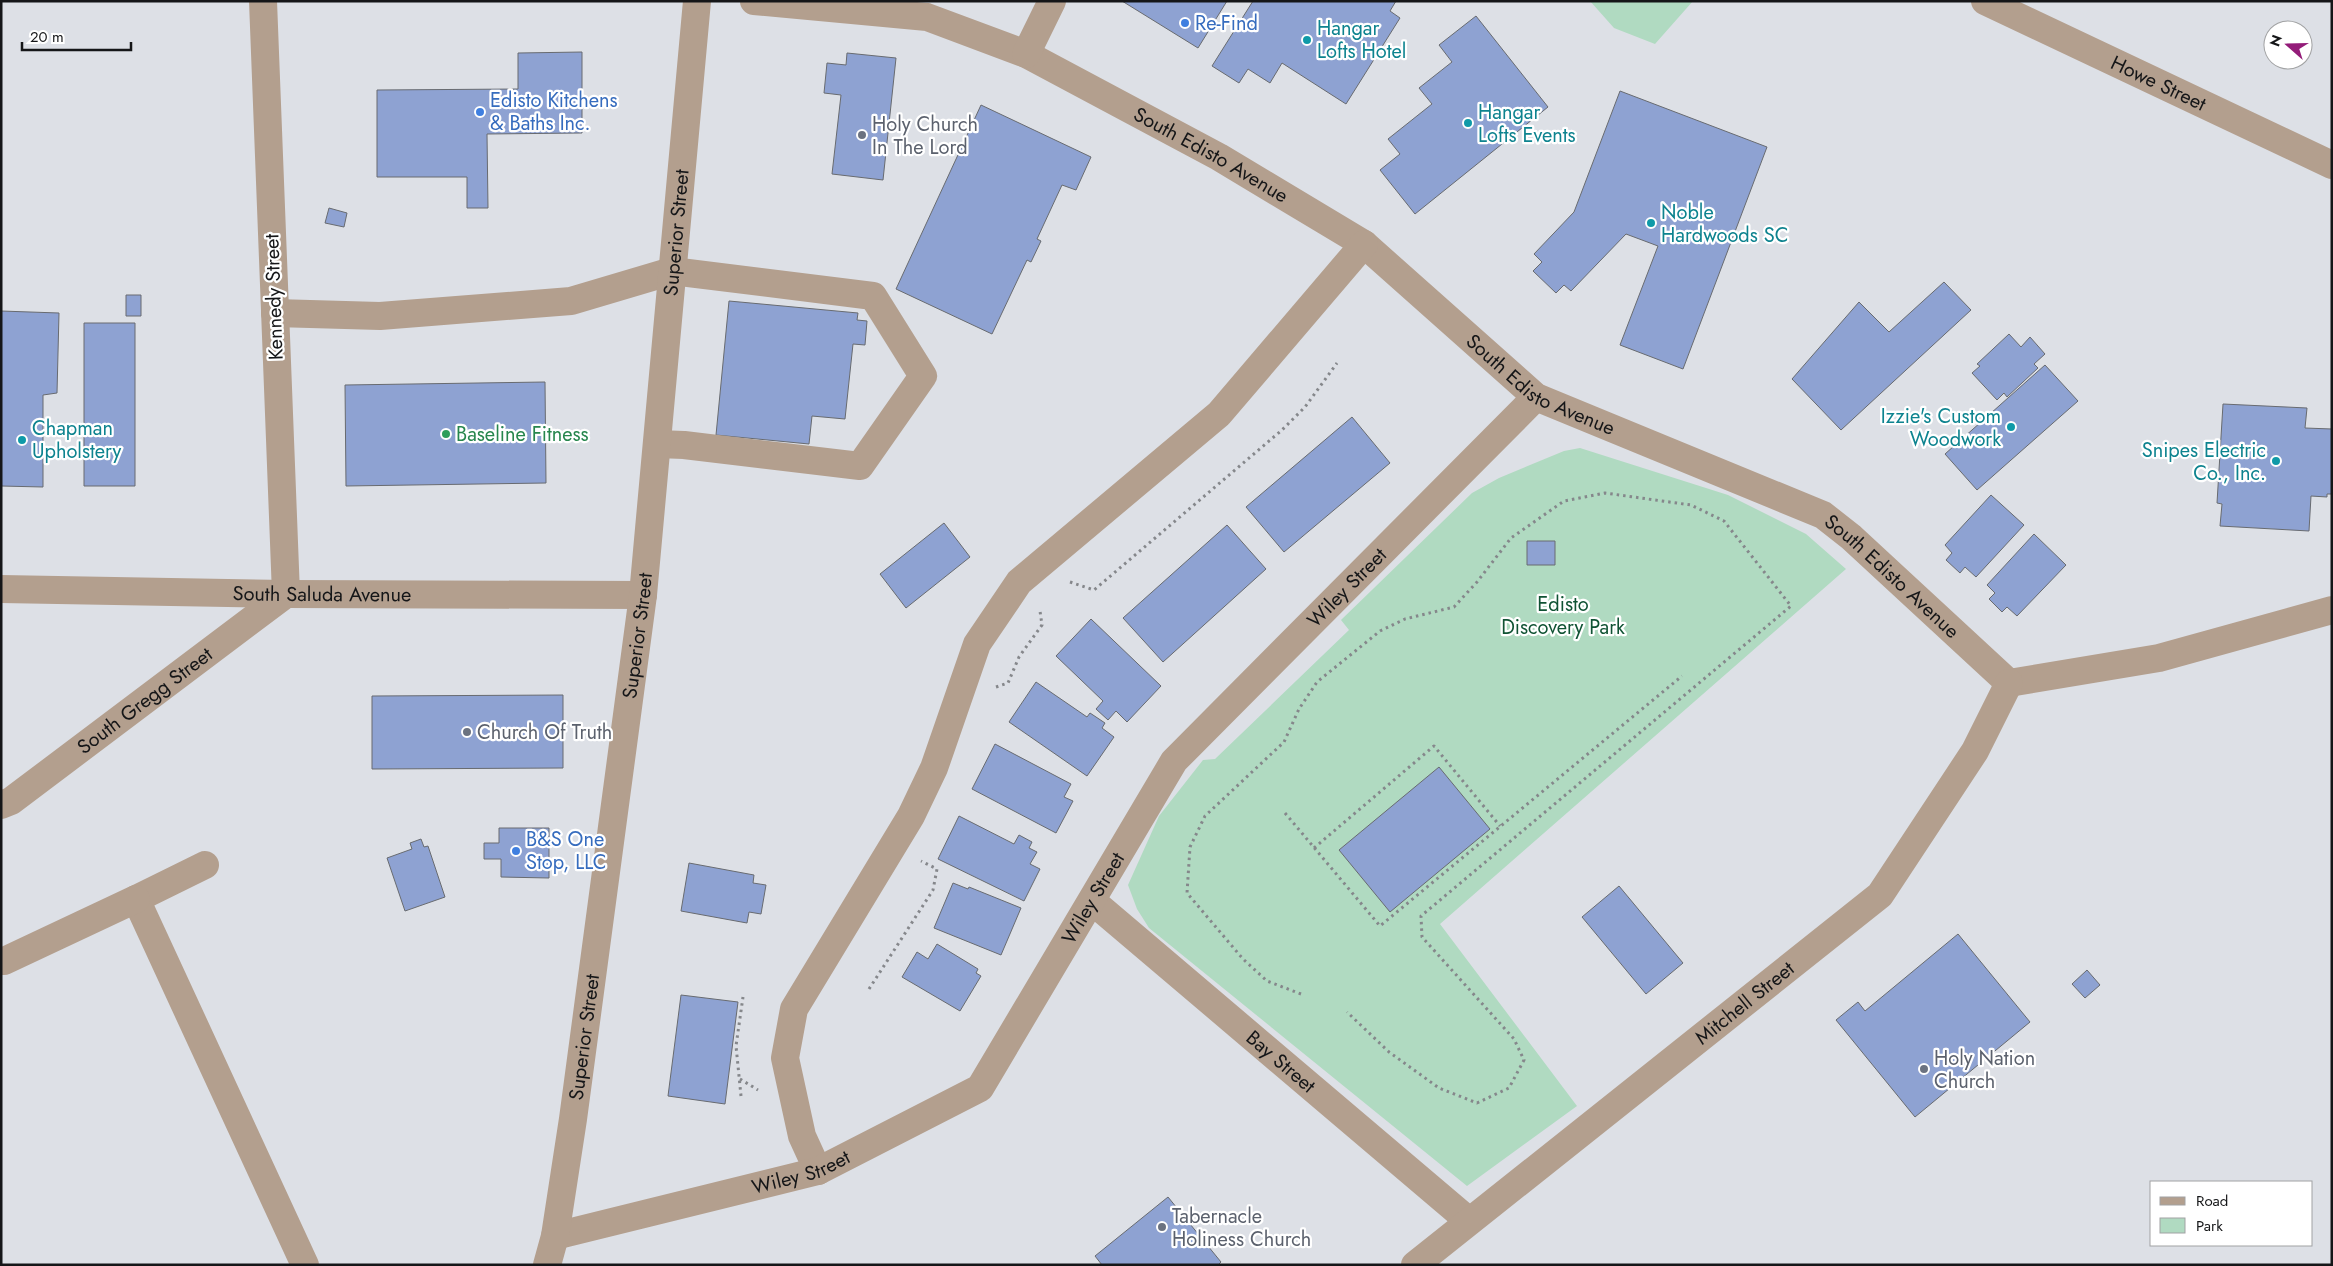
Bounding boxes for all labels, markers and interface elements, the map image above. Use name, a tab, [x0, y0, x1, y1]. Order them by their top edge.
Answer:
place label: Re-Find	[1195, 9, 1258, 38]
place label: Hangar Lofts Hotel	[1317, 14, 1406, 66]
marker: Re-Find	[1179, 17, 1191, 29]
scale bar	[22, 20, 131, 52]
north arrow	[2263, 20, 2313, 70]
text: 20 m	[30, 26, 64, 48]
text: N	[2264, 32, 2287, 49]
marker: Hangar Lofts Hotel	[1301, 34, 1313, 46]
street label: Howe Street	[2106, 48, 2211, 118]
place label: Edisto Kitchens & Baths Inc.	[490, 86, 618, 138]
place label: Hangar Lofts Events	[1478, 98, 1576, 150]
street label: South Edisto Avenue	[1128, 100, 1294, 210]
marker: Edisto Kitchens & Baths Inc.	[474, 106, 486, 118]
place label: Holy Church In The Lord	[872, 110, 978, 162]
marker: Hangar Lofts Events	[1462, 117, 1474, 129]
marker: Holy Church In The Lord	[856, 129, 868, 141]
street label: Superior Street	[656, 168, 696, 297]
place label: Noble Hardwoods SC	[1661, 198, 1788, 250]
marker: Noble Hardwoods SC	[1645, 217, 1657, 229]
street label: Kennedy Street	[257, 233, 291, 361]
street label: South Edisto Avenue	[1460, 327, 1619, 442]
place label: Izzie's Custom Woodwork	[1881, 402, 2001, 454]
place label: Chapman Upholstery	[32, 414, 122, 466]
place label: Baseline Fitness	[456, 420, 589, 449]
marker: Izzie's Custom Woodwork	[2005, 421, 2017, 433]
marker: Baseline Fitness	[440, 428, 452, 440]
marker: Chapman Upholstery	[16, 434, 28, 446]
place label: Snipes Electric Co., Inc.	[2142, 436, 2266, 488]
marker: Snipes Electric Co., Inc.	[2270, 455, 2282, 467]
street label: South Edisto Avenue	[1818, 507, 1966, 645]
street label: Wiley Street	[1300, 541, 1393, 634]
street label: Superior Street	[615, 571, 659, 701]
street label: South Saluda Avenue	[232, 579, 411, 609]
park label: Edisto Discovery Park	[1501, 590, 1625, 642]
street label: South Gregg Street	[71, 640, 218, 761]
place label: Church Of Truth	[477, 718, 612, 747]
marker: Church Of Truth	[461, 726, 473, 738]
place label: B&S One Stop, LLC	[526, 825, 606, 877]
marker: B&S One Stop, LLC	[510, 845, 522, 857]
street label: Wiley Street	[1054, 846, 1131, 949]
street label: Mitchell Street	[1689, 954, 1800, 1051]
street label: Superior Street	[561, 972, 607, 1102]
street label: Bay Street	[1240, 1023, 1322, 1100]
place label: Holy Nation Church	[1934, 1044, 2035, 1096]
marker: Holy Nation Church	[1918, 1063, 1930, 1075]
street label: Wiley Street	[748, 1142, 855, 1201]
legend	[2150, 1181, 2313, 1246]
text: Road	[2196, 1190, 2228, 1212]
place label: Tabernacle Holiness Church	[1172, 1202, 1311, 1254]
text: Park	[2196, 1215, 2223, 1237]
marker: Tabernacle Holiness Church	[1156, 1221, 1168, 1233]

